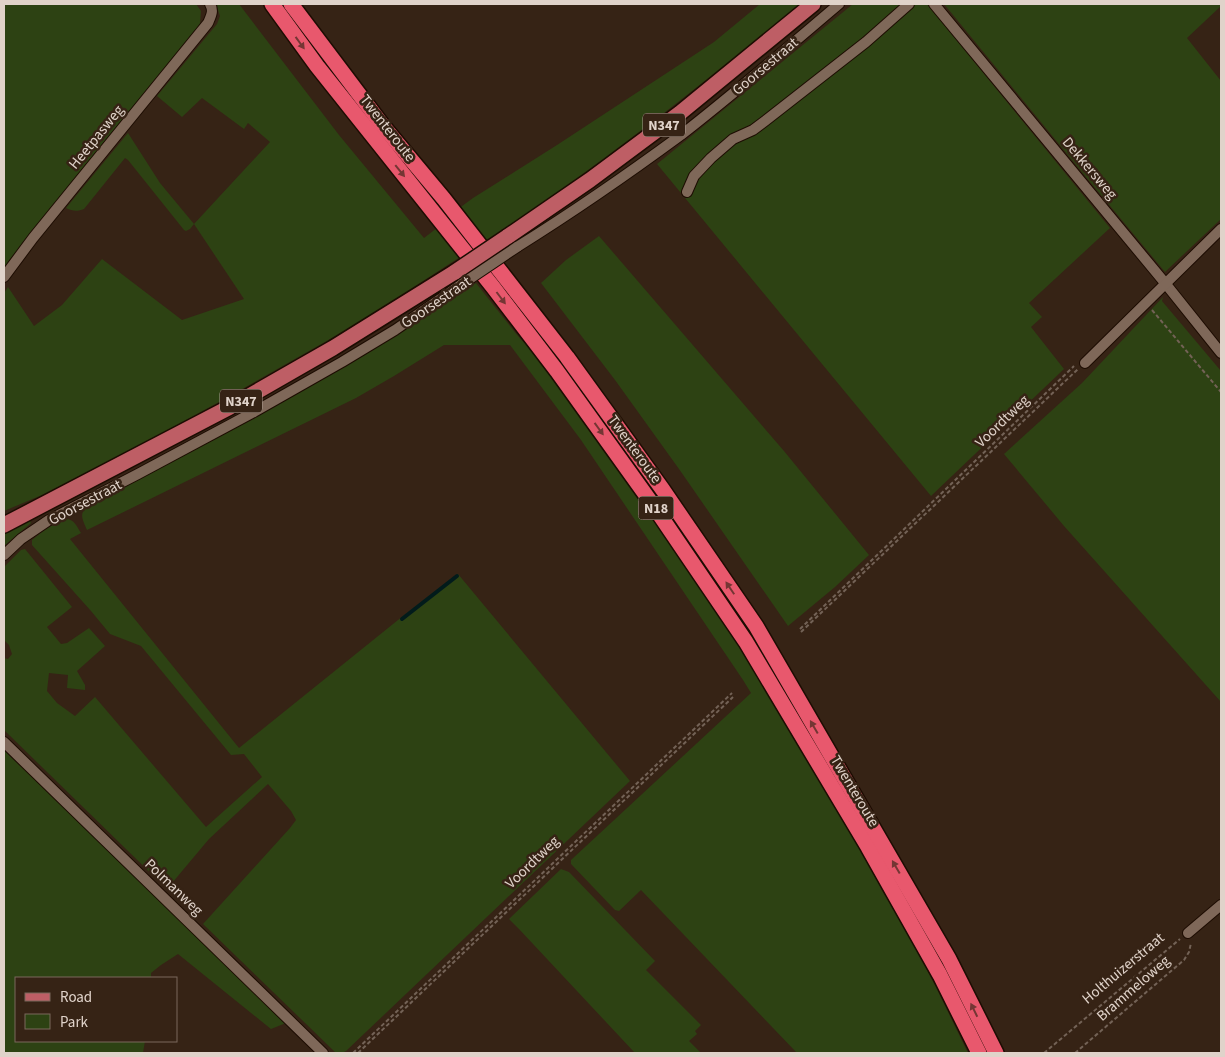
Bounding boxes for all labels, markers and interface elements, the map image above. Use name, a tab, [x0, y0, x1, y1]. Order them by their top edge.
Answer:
street label: Goorsestraat	[728, 33, 803, 100]
one-way arrow	[295, 36, 305, 50]
street label: Twenteroute	[355, 90, 420, 166]
street label: Heetpasweg	[64, 100, 129, 174]
road number: N347	[643, 114, 685, 136]
street label: Dekkersweg	[1057, 133, 1122, 204]
one-way arrow	[395, 165, 406, 178]
street label: Goorsestraat	[397, 271, 475, 334]
one-way arrow	[496, 292, 507, 305]
road number: N347	[220, 390, 262, 412]
street label: Voordtweg	[971, 390, 1034, 452]
street label: Twenteroute	[603, 411, 667, 488]
one-way arrow	[593, 422, 604, 435]
street label: Goorsestraat	[45, 474, 126, 531]
road number: N18	[638, 496, 674, 520]
one-way arrow	[725, 581, 735, 595]
one-way arrow	[810, 719, 818, 734]
street label: Twenteroute	[825, 752, 884, 831]
street label: Voordtweg	[501, 831, 564, 893]
street label: Polmanweg	[140, 854, 208, 921]
one-way arrow	[891, 861, 900, 874]
street label: Holthuizerstraat	[1078, 928, 1169, 1009]
street label: Brammeloweg	[1092, 950, 1175, 1026]
legend	[15, 977, 178, 1042]
text: Road	[60, 987, 92, 1008]
one-way arrow	[970, 1002, 978, 1017]
text: Park	[60, 1012, 89, 1033]

